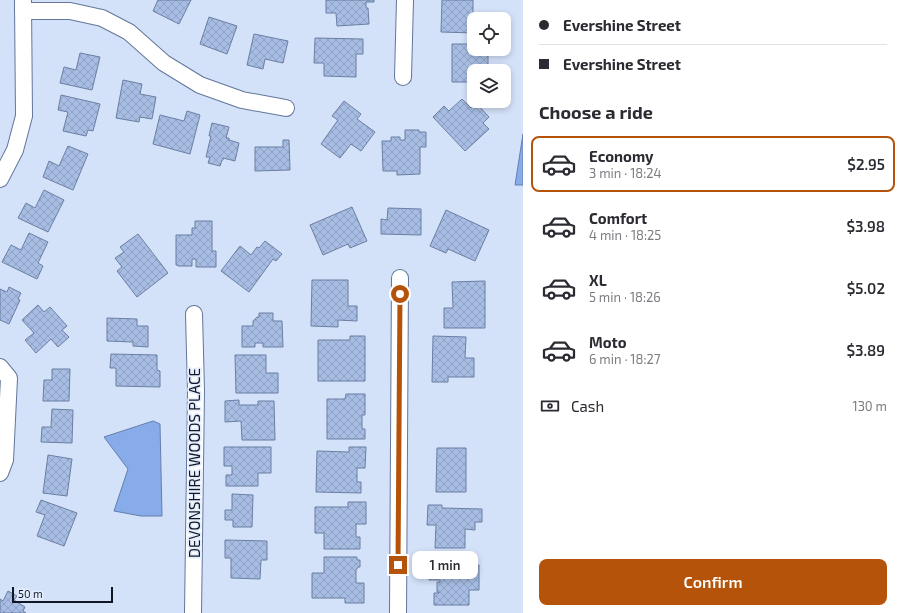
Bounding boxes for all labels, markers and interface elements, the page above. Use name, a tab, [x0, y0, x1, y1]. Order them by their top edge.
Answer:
map controls	[467, 12, 511, 108]
button: locate	[467, 12, 511, 56]
text: Evershine Street	[563, 16, 681, 34]
text: Evershine Street	[563, 55, 681, 73]
button: layers	[467, 64, 511, 108]
text: Choose a ride	[539, 101, 653, 123]
icon: car	[541, 146, 577, 182]
text: Economy	[589, 147, 654, 165]
text: $2.95	[847, 155, 885, 173]
text: 3 min · 18:24	[589, 165, 662, 181]
icon: car	[541, 208, 577, 244]
text: Comfort	[589, 209, 647, 227]
text: $3.98	[846, 217, 885, 235]
text: 4 min · 18:25	[589, 227, 661, 243]
icon: car	[541, 270, 577, 306]
text: XL	[589, 271, 607, 289]
text: $5.02	[847, 279, 885, 297]
route start	[391, 285, 409, 303]
text: 5 min · 18:26	[589, 289, 661, 305]
icon: car	[541, 332, 577, 368]
text: Moto	[589, 333, 627, 351]
text: $3.89	[846, 341, 885, 359]
text: 6 min · 18:27	[589, 351, 660, 367]
street label: DEVONSHIRE WOODS PLACE	[185, 368, 203, 558]
icon: cash	[539, 395, 561, 417]
text: Cash	[571, 397, 604, 415]
text: 130 m	[852, 398, 887, 414]
callout: 1 min	[412, 551, 478, 579]
route end	[389, 556, 407, 574]
text: 1 min	[430, 557, 460, 573]
button: Confirm	[539, 559, 887, 605]
scale bar	[12, 585, 113, 604]
text: 50 m	[18, 587, 43, 600]

